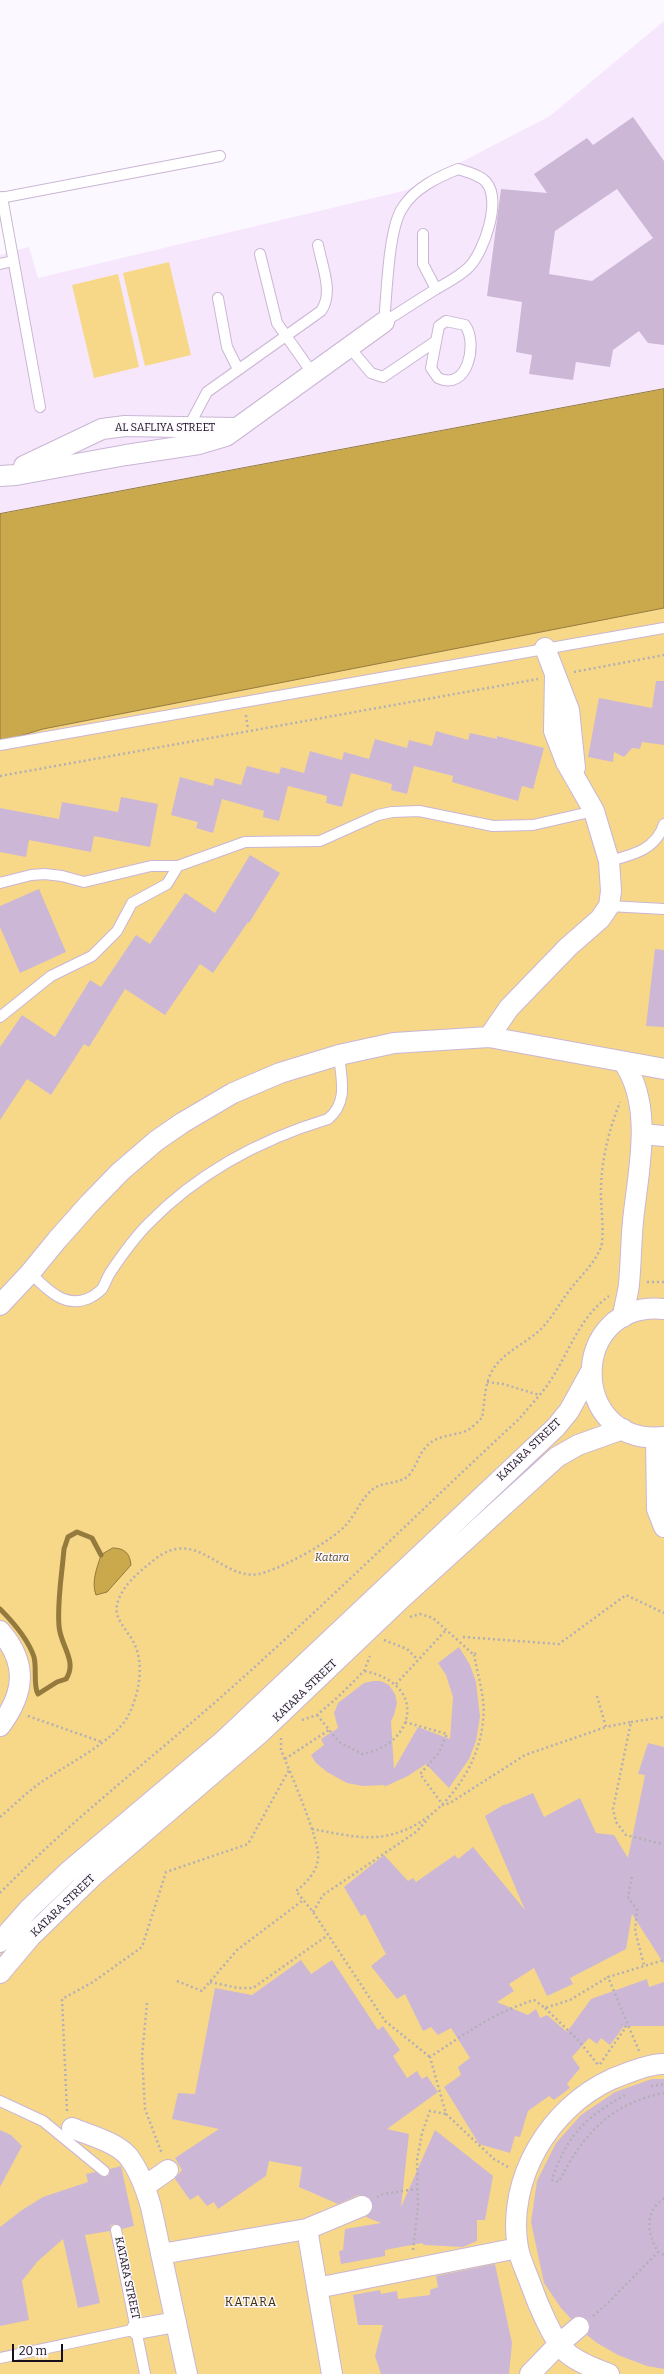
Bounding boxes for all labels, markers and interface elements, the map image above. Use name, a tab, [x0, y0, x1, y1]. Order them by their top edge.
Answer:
street label: AL SAFLIYA STREET	[115, 421, 215, 435]
street label: KATARA STREET	[494, 1416, 564, 1484]
park label: Katara	[315, 1551, 349, 1565]
street label: KATARA STREET	[270, 1657, 340, 1725]
street label: KATARA STREET	[28, 1872, 98, 1940]
street label: KATARA STREET	[112, 2236, 142, 2320]
district label: KATARA	[225, 2296, 277, 2310]
scale bar	[14, 2336, 65, 2362]
text: 20 m	[19, 2344, 47, 2358]

